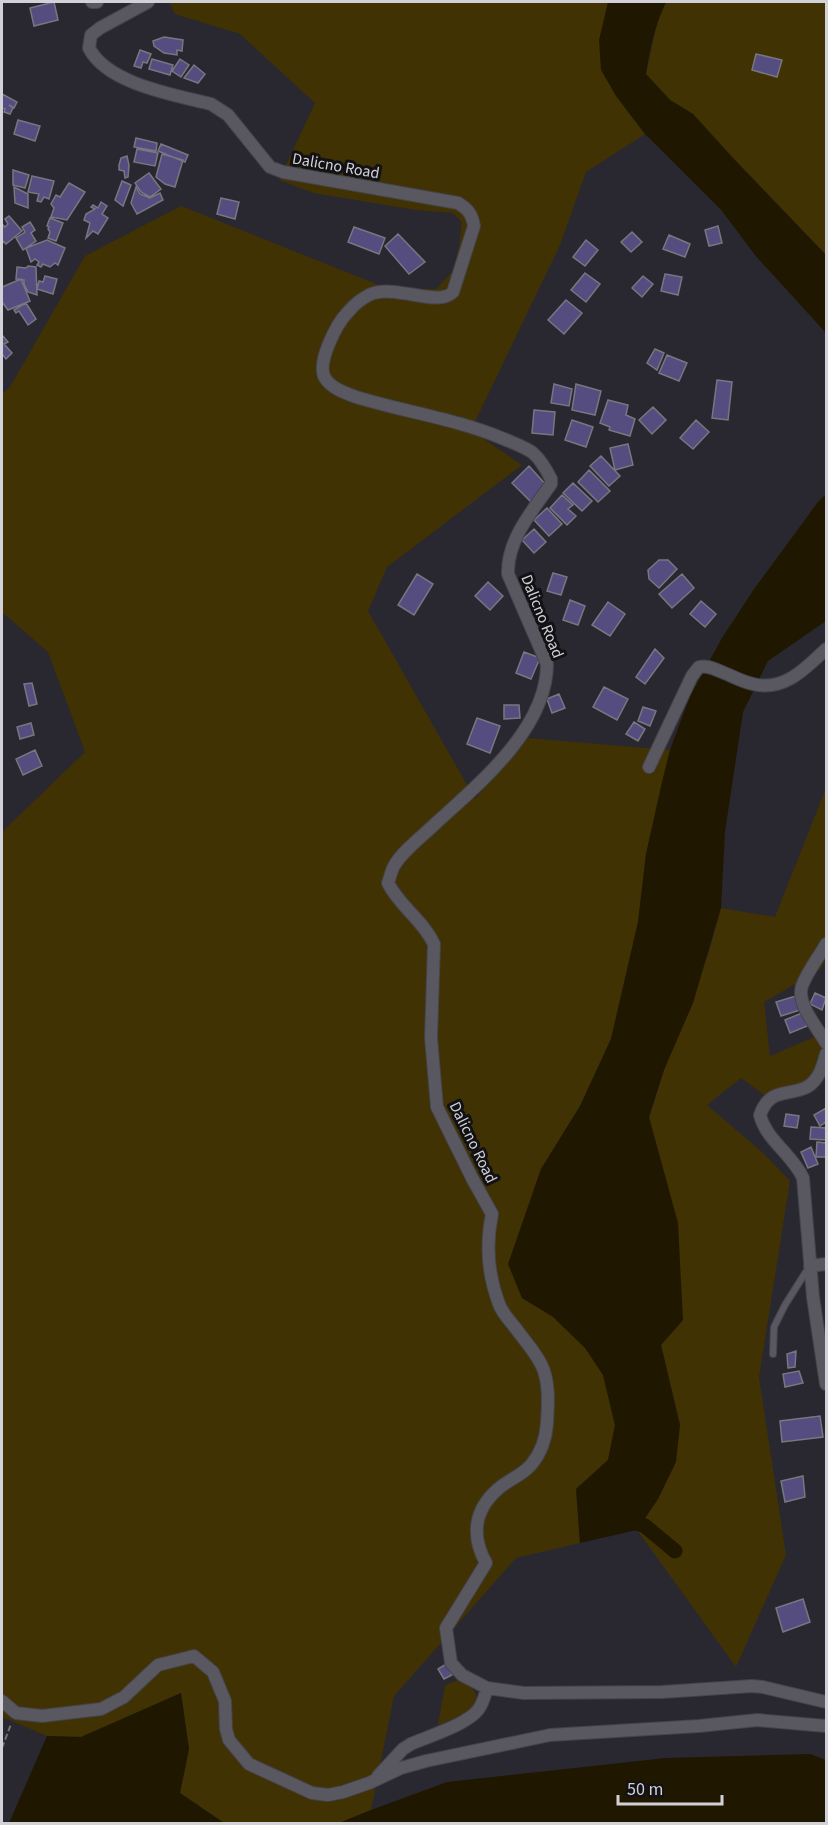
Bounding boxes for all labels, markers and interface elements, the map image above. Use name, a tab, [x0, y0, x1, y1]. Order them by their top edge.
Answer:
street label: Dalicno Road	[290, 147, 381, 184]
street label: Dalicno Road	[515, 571, 569, 661]
street label: Dalicno Road	[444, 1098, 502, 1187]
scale bar	[618, 1768, 722, 1806]
text: 50 m	[627, 1777, 663, 1802]

